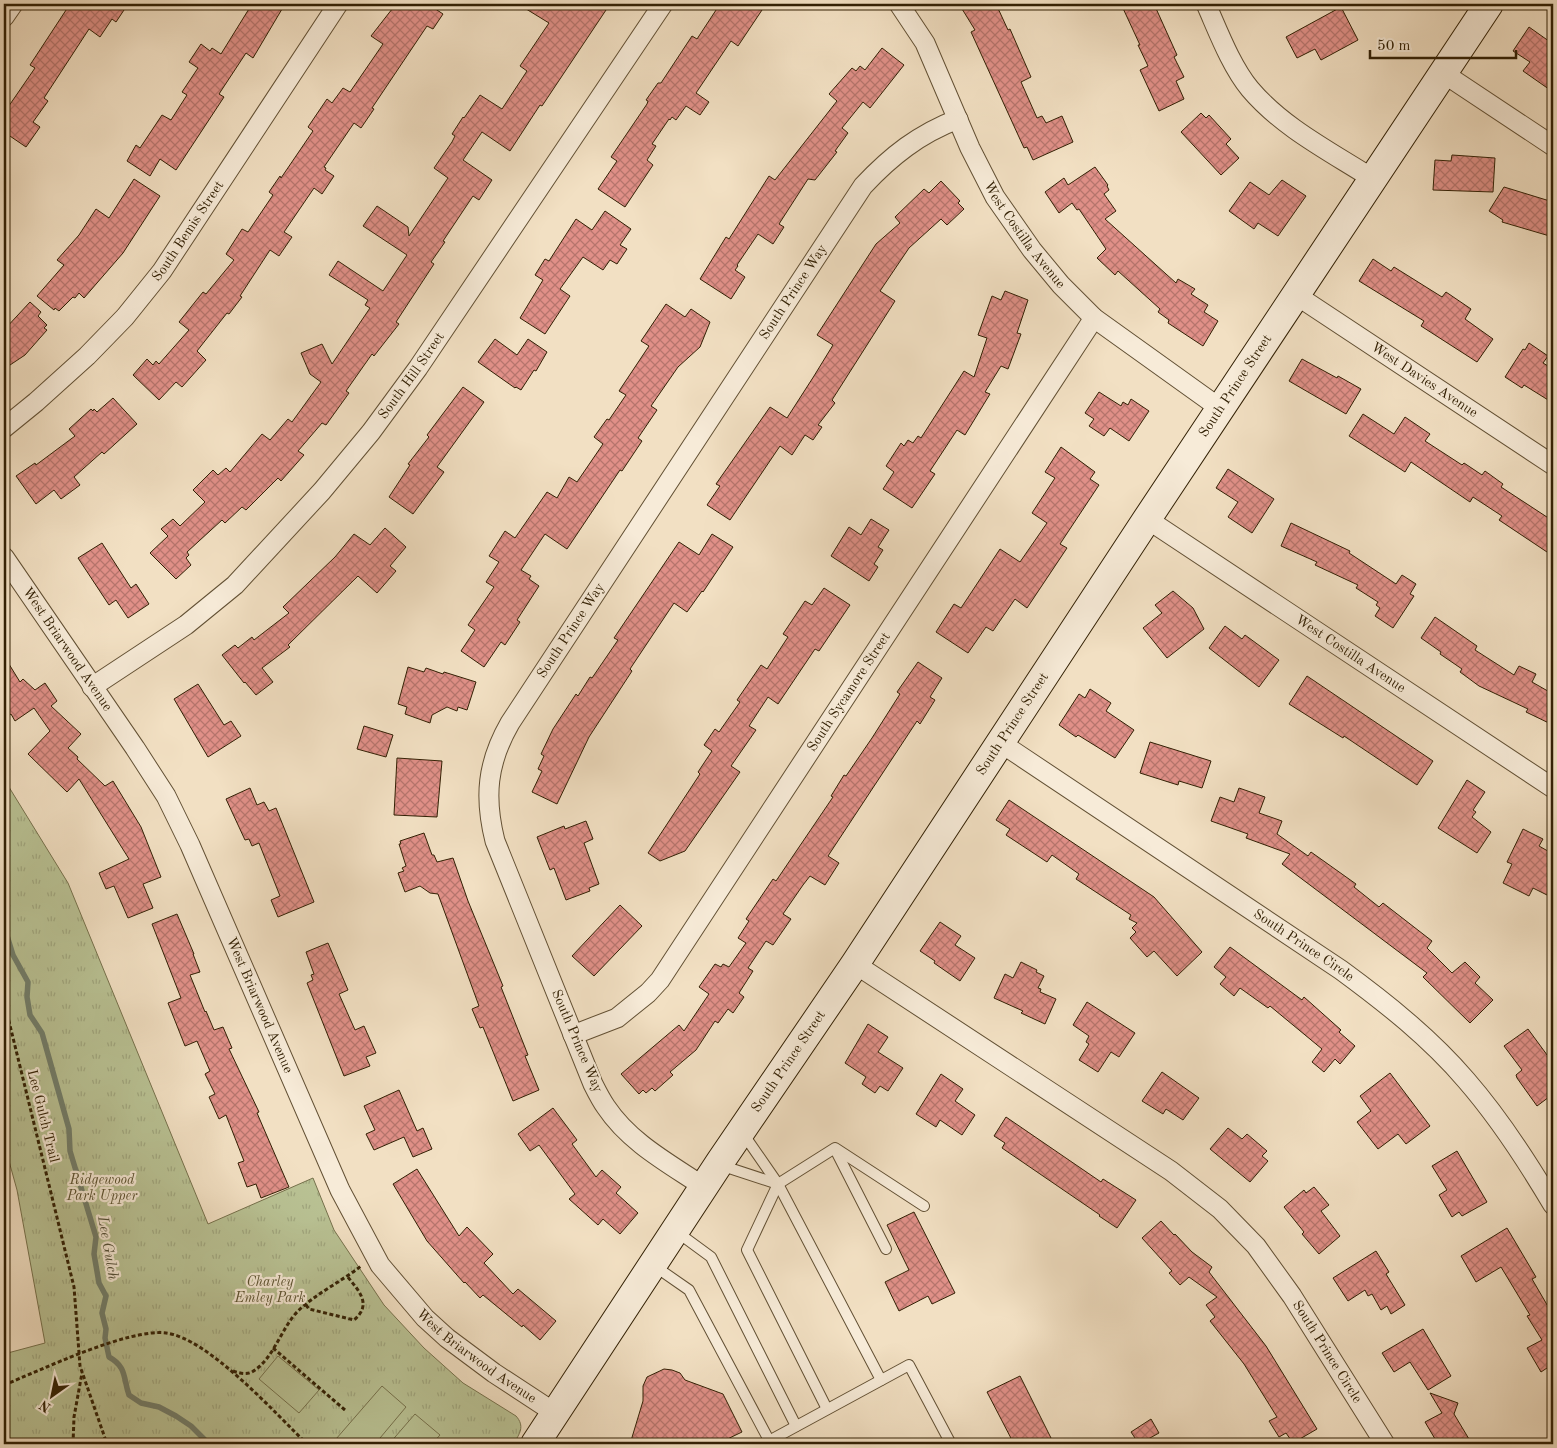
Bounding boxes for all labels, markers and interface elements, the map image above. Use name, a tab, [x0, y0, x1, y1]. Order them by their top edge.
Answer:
scale bar	[1370, 28, 1516, 60]
text: 50 m	[1377, 39, 1411, 54]
street label: South Bemis Street	[149, 178, 227, 284]
street label: West Costilla Avenue	[981, 179, 1068, 291]
street label: South Prince Way	[757, 241, 830, 342]
street label: South Hill Street	[376, 330, 447, 422]
street label: South Prince Street	[1196, 332, 1274, 440]
street label: West Davies Avenue	[1369, 340, 1480, 420]
street label: South Prince Way	[535, 580, 607, 681]
street label: West Briarwood Avenue	[20, 585, 115, 714]
street label: West Costilla Avenue	[1293, 612, 1408, 695]
street label: South Sycamore Street	[805, 630, 893, 754]
street label: South Prince Street	[974, 670, 1051, 778]
street label: South Prince Circle	[1251, 907, 1357, 984]
street label: West Briarwood Avenue	[224, 935, 295, 1075]
street label: South Prince Way	[549, 987, 605, 1095]
street label: South Prince Street	[749, 1008, 828, 1115]
street label: Lee Gulch Trail	[25, 1068, 61, 1164]
park label: Ridgewood Park Upper	[66, 1173, 138, 1204]
water label: Lee Gulch	[94, 1214, 120, 1282]
park label: Charley Emley Park	[234, 1275, 306, 1306]
street label: South Prince Circle	[1290, 1298, 1364, 1406]
street label: West Briarwood Avenue	[414, 1306, 539, 1406]
north arrow	[28, 1370, 78, 1420]
text: N	[37, 1397, 54, 1415]

